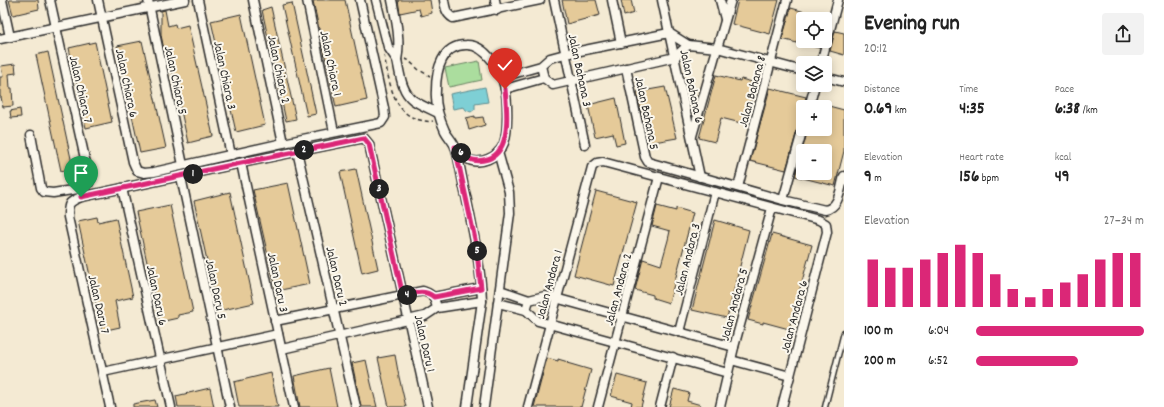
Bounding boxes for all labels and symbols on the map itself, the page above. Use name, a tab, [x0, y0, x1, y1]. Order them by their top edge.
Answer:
street label: Jalan Chiara 1	[313, 29, 346, 98]
street label: Jalan Bahana 3	[562, 32, 596, 109]
street label: Jalan Chiara 2	[261, 34, 294, 105]
street label: Jalan Chiara 3	[207, 40, 240, 112]
street label: Jalan Chiara 5	[158, 44, 191, 117]
street label: Jalan Chiara 6	[109, 47, 142, 120]
pin	[488, 48, 522, 89]
street label: Jalan Bahana 6	[673, 48, 708, 125]
street label: Jalan Chiara 7	[63, 54, 97, 125]
street label: Jalan Bahana 8	[735, 54, 772, 130]
street label: Jalan Bahana 5	[629, 75, 663, 152]
pin: 2	[294, 140, 314, 160]
pin: 6	[451, 143, 471, 163]
pin	[64, 156, 98, 197]
pin: 1	[183, 164, 203, 184]
pin: 3	[369, 179, 389, 199]
street label: Jalan Andara 3	[670, 221, 707, 298]
pin: 5	[467, 241, 487, 261]
street label: Jalan Daru 2	[319, 245, 352, 308]
street label: Jalan Andara 1	[532, 248, 569, 321]
street label: Jalan Daru 3	[261, 251, 292, 314]
street label: Jalan Andara 2	[601, 252, 638, 328]
street label: Jalan Daru 5	[199, 258, 230, 321]
street label: Jalan Daru 6	[140, 263, 171, 328]
street label: Jalan Andara 5	[717, 266, 754, 343]
street label: Jalan Daru 7	[82, 273, 114, 336]
street label: Jalan Andara 6	[777, 278, 814, 355]
pin: 4	[397, 285, 417, 305]
street label: Jalan Daru 1	[408, 313, 439, 374]

